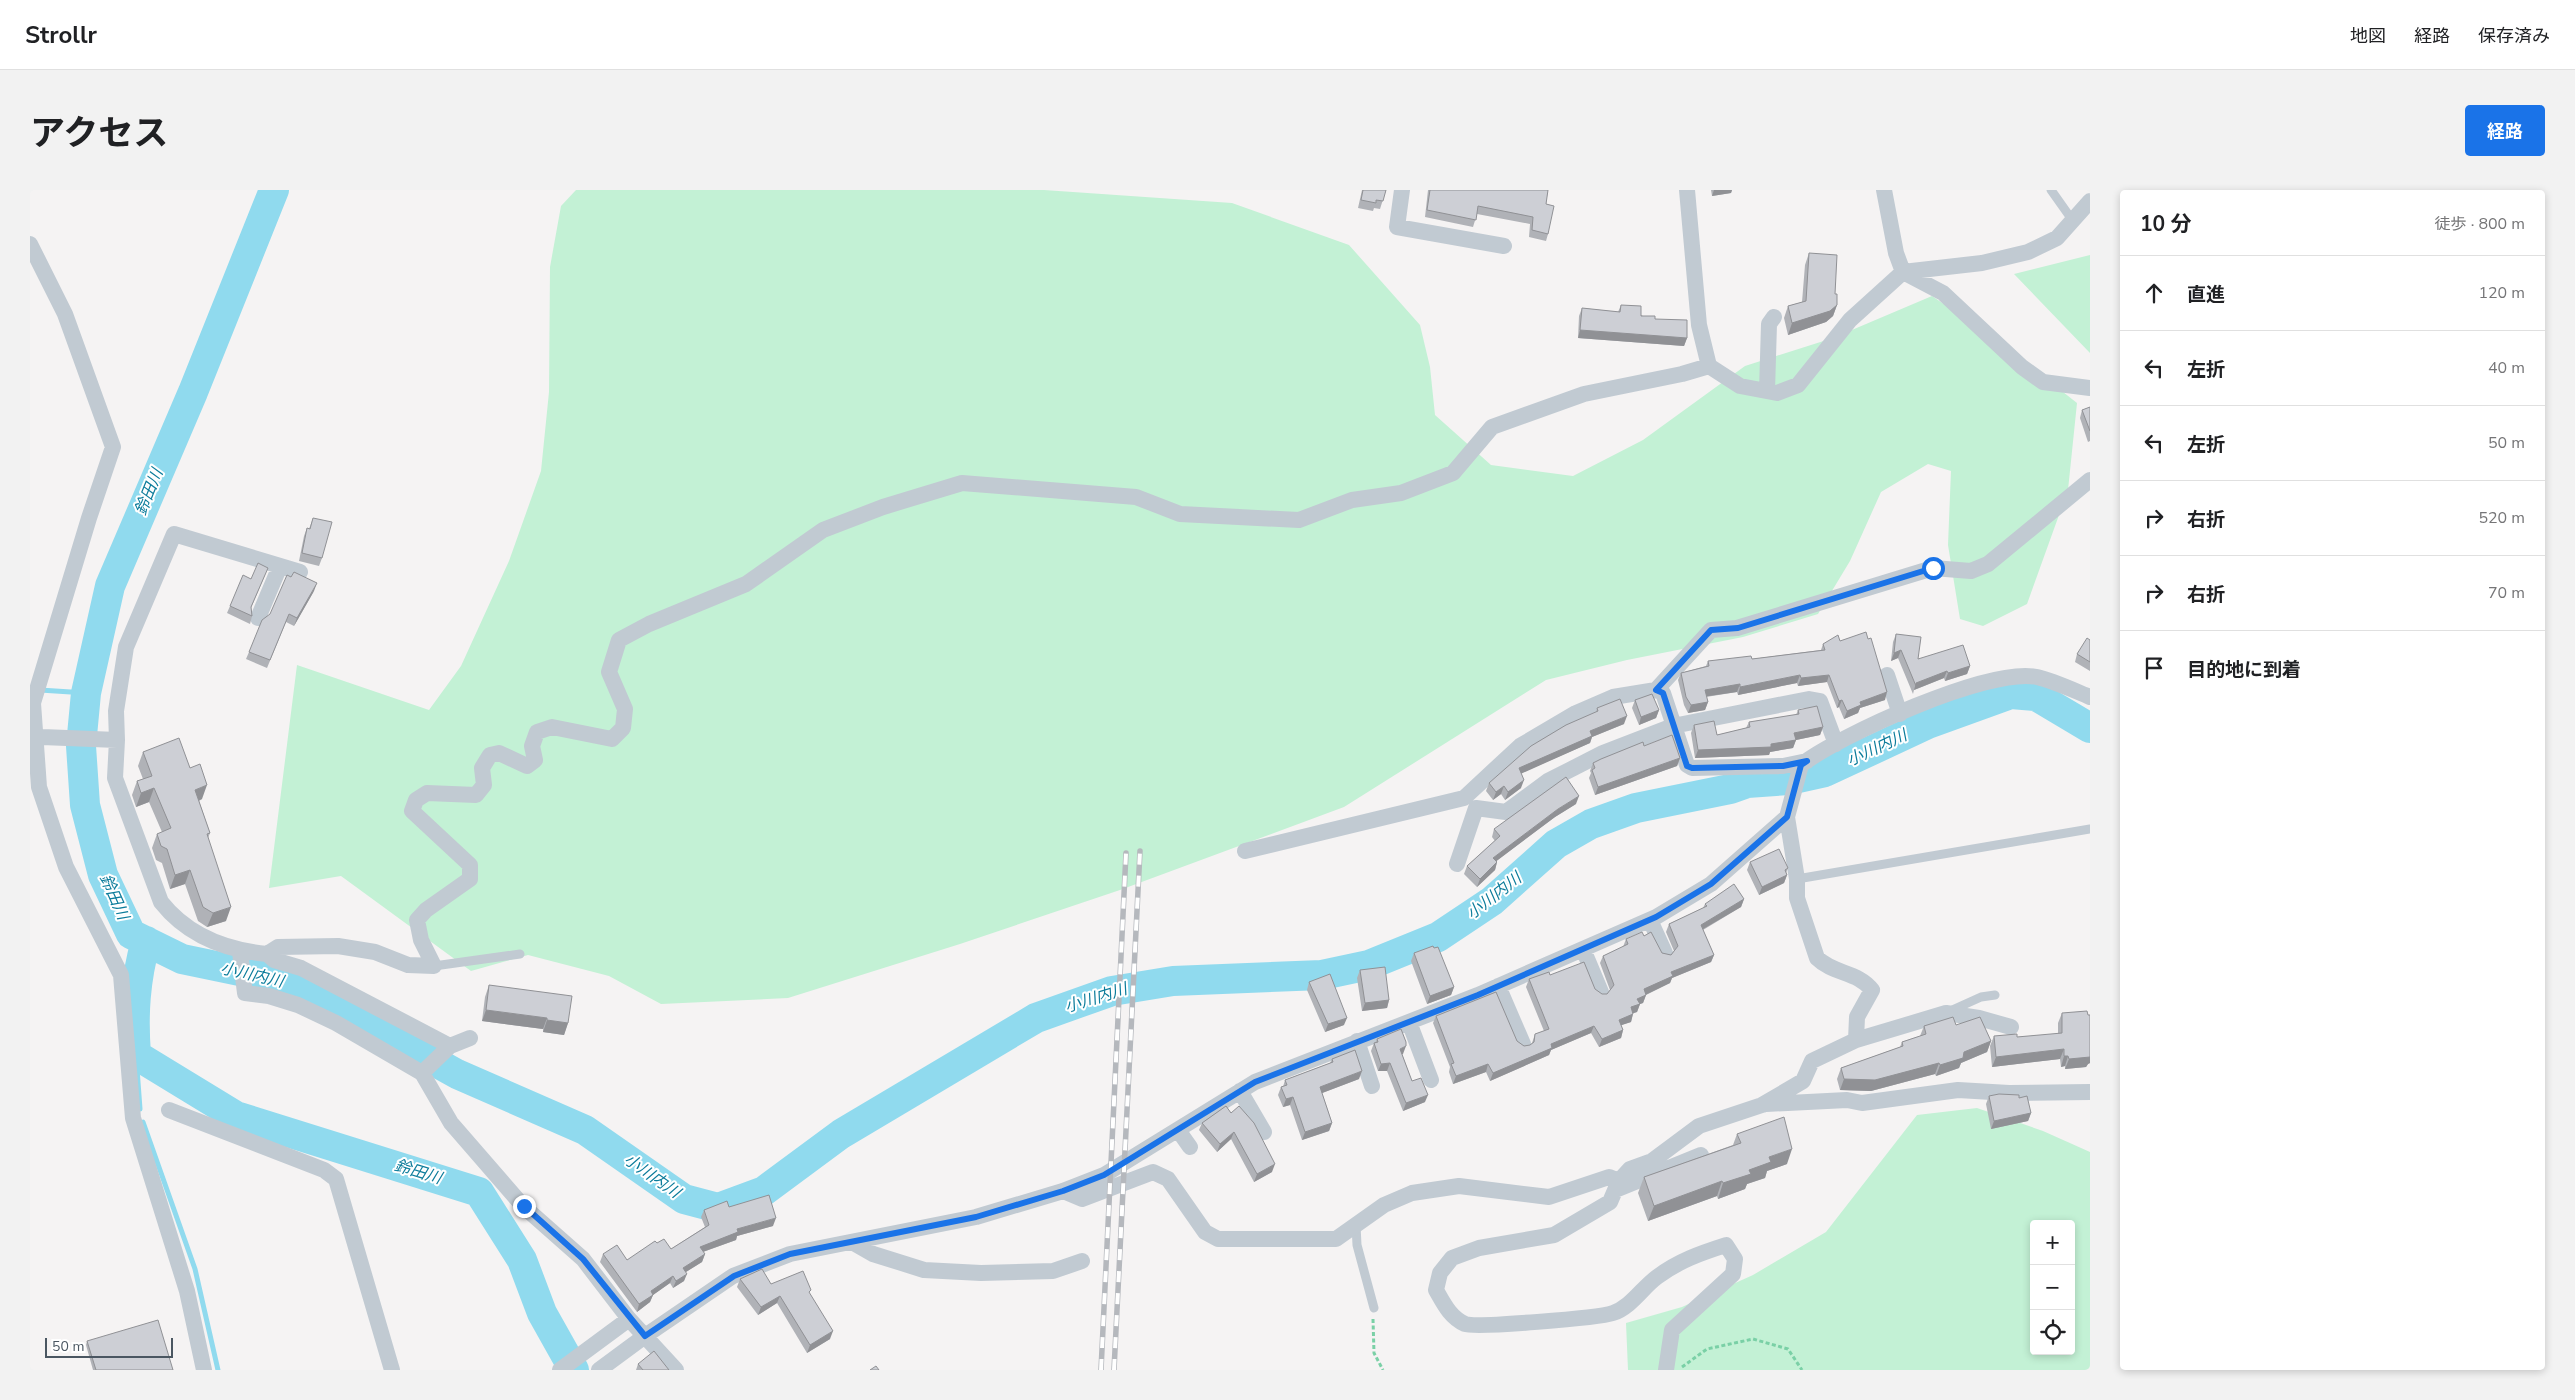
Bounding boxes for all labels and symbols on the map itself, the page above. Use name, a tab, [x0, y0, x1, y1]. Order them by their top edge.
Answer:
water label: 鈴田川	[130, 464, 169, 518]
route start	[1922, 557, 1945, 580]
water label: 小川内川	[1843, 724, 1912, 771]
water label: 小川内川	[1462, 866, 1528, 924]
water label: 鈴田川	[94, 871, 135, 925]
water label: 小川内川	[218, 957, 288, 993]
water label: 小川内川	[1062, 978, 1132, 1018]
water label: 小川内川	[619, 1149, 686, 1205]
water label: 鈴田川	[392, 1154, 446, 1190]
route end	[513, 1195, 536, 1218]
scale bar	[45, 1335, 172, 1358]

